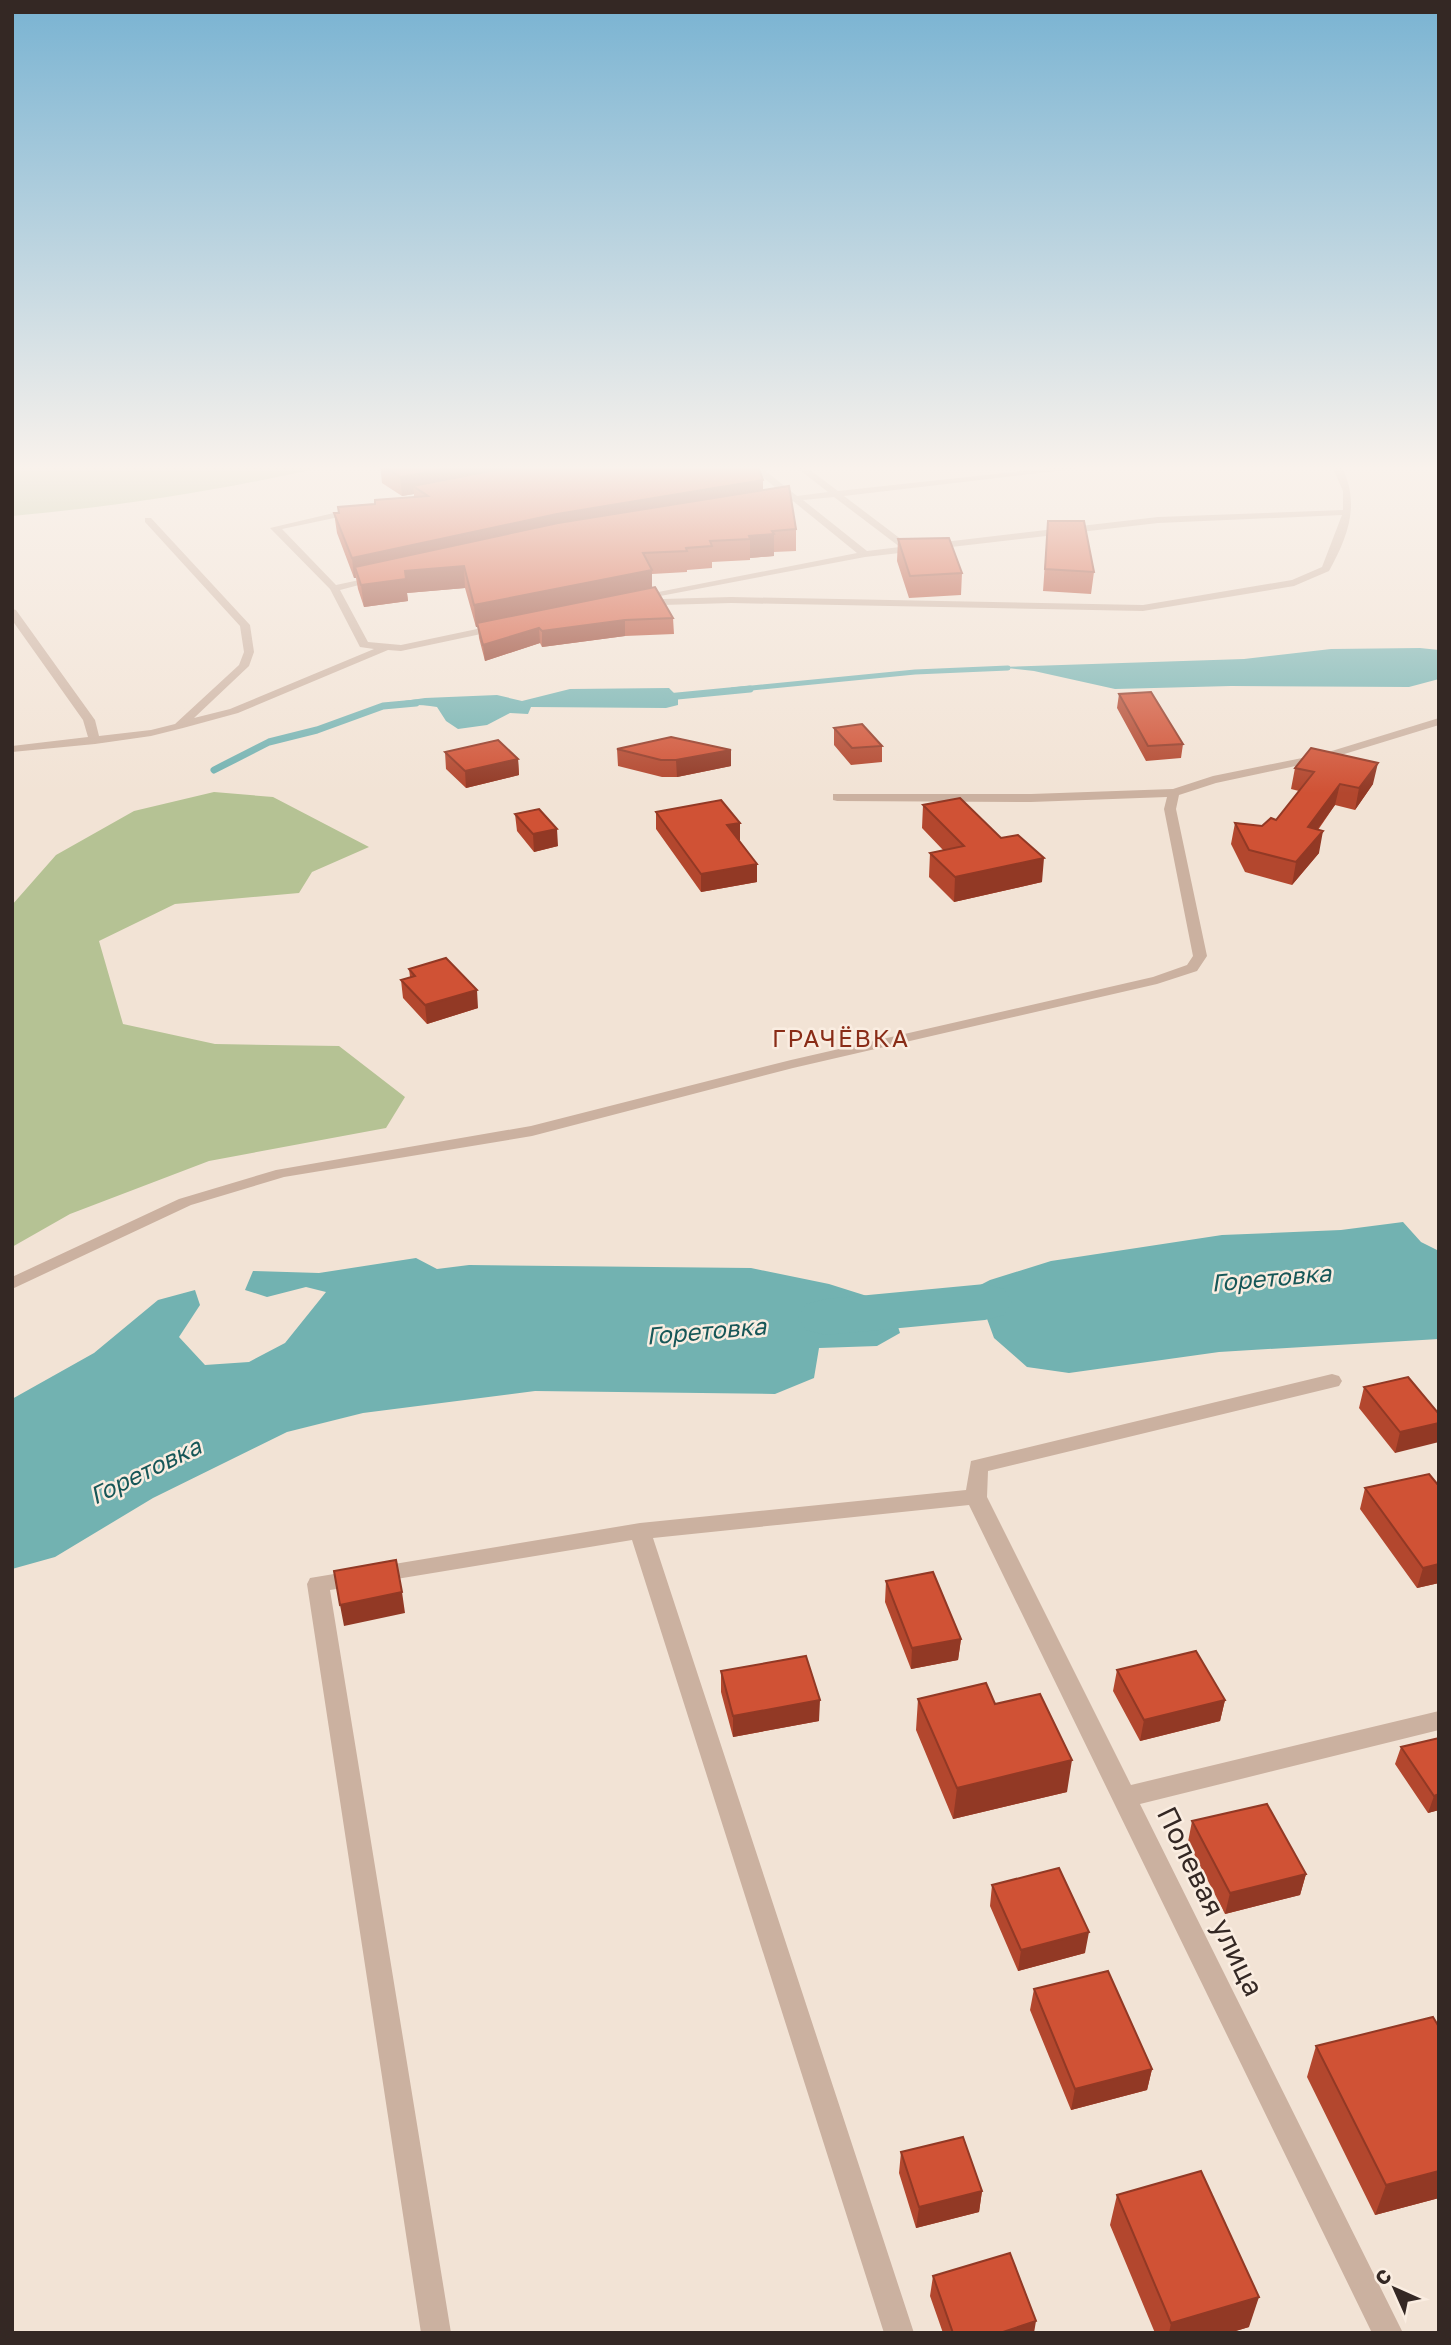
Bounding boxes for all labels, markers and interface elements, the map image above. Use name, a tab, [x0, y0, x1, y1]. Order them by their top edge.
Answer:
district label: ГРАЧЁВКА	[772, 1023, 910, 1052]
water label: Горетовка	[1210, 1257, 1334, 1297]
water label: Горетовка	[645, 1310, 769, 1350]
water label: Горетовка	[85, 1430, 207, 1509]
street label: Полевая улица	[1151, 1801, 1271, 2001]
north arrow	[1360, 2254, 1430, 2324]
text: С	[1370, 2264, 1396, 2290]

